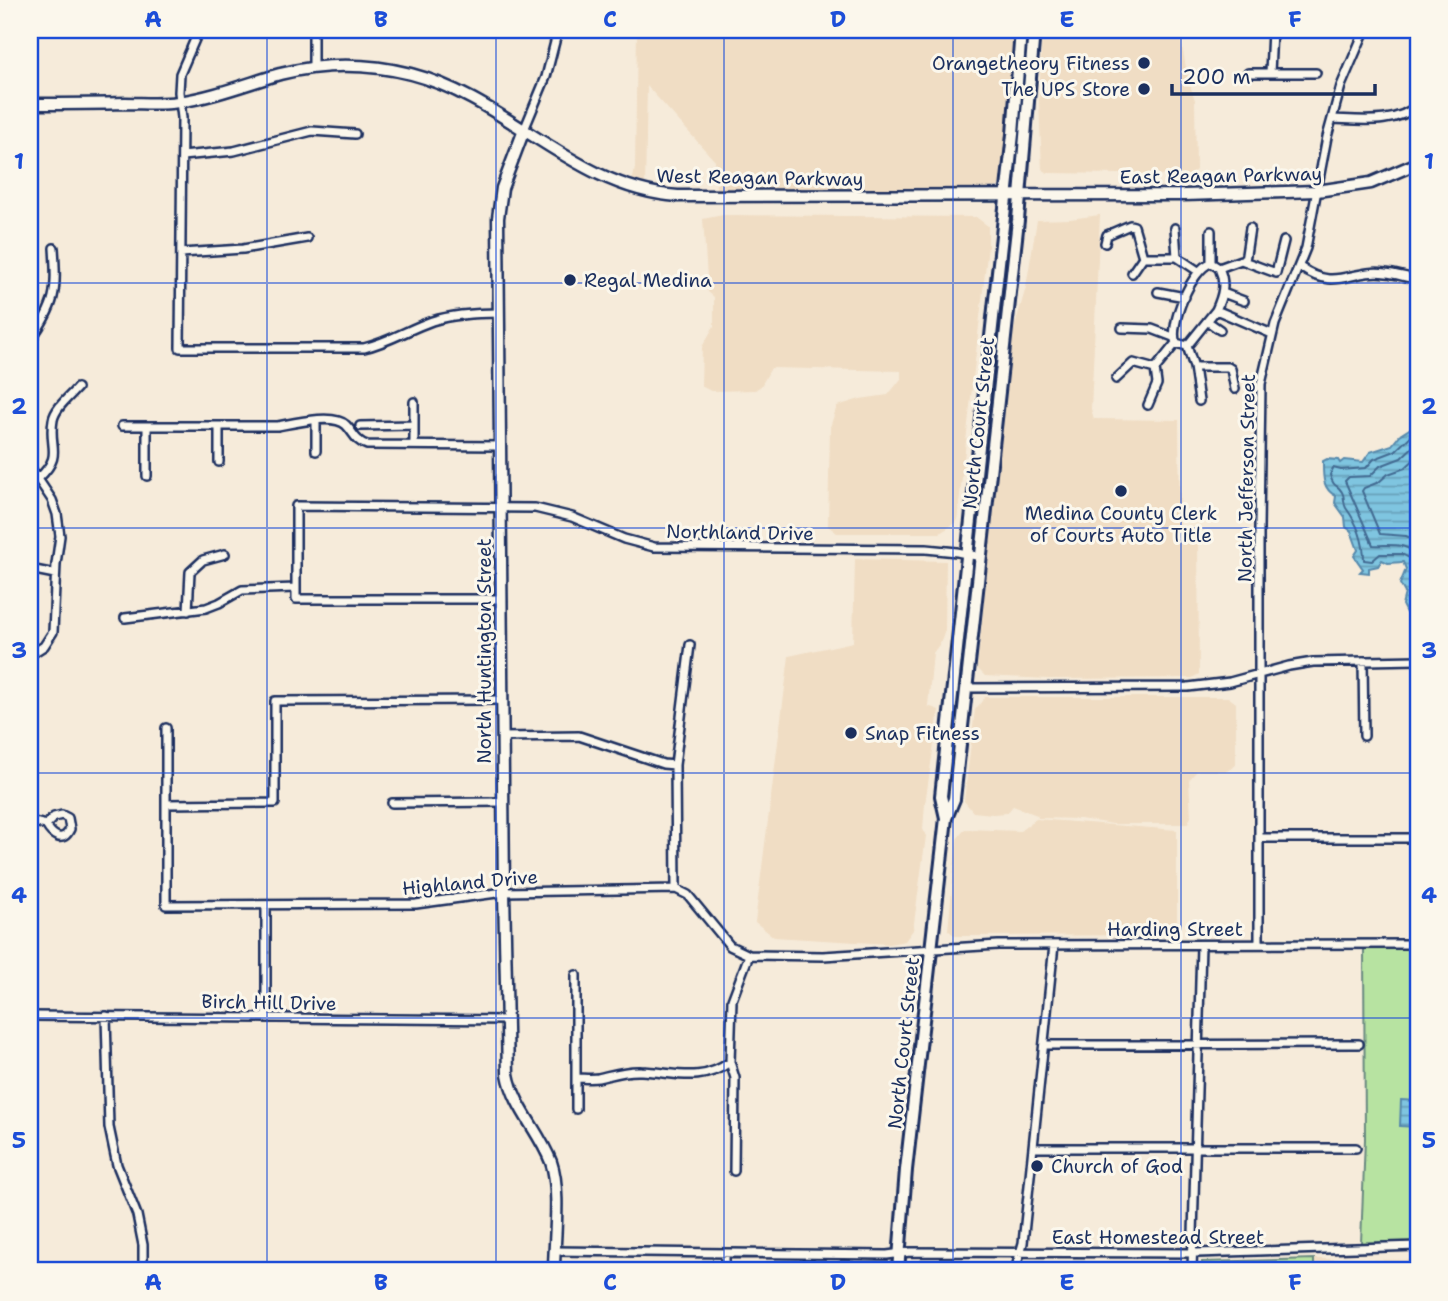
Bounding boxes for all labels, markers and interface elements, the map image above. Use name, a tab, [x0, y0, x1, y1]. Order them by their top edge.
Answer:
text: A	[144, 4, 162, 34]
text: B	[374, 4, 388, 34]
text: C	[603, 4, 617, 34]
text: D	[830, 4, 846, 34]
text: E	[1059, 4, 1075, 34]
text: F	[1288, 4, 1302, 34]
place label: Orangetheory Fitness	[932, 51, 1130, 76]
scale bar	[1172, 52, 1374, 96]
marker: Orangetheory Fitness	[1136, 55, 1152, 71]
text: 200 m	[1182, 63, 1251, 91]
place label: The UPS Store	[1001, 77, 1130, 102]
marker: The UPS Store	[1136, 81, 1152, 97]
text: 1	[14, 146, 24, 176]
text: 1	[1424, 146, 1434, 176]
street label: East Reagan Parkway	[1120, 161, 1323, 190]
street label: West Reagan Parkway	[656, 163, 864, 192]
place label: Regal Medina	[584, 268, 712, 293]
marker: Regal Medina	[562, 272, 578, 288]
street label: North Court Street	[957, 336, 1000, 510]
street label: North Jefferson Street	[1232, 374, 1261, 583]
text: 2	[11, 391, 27, 421]
text: 2	[1421, 391, 1437, 421]
marker: Medina County Clerk of Courts Auto Title	[1113, 483, 1129, 499]
place label: Medina County Clerk of Courts Auto Title	[1025, 501, 1217, 548]
street label: Northland Drive	[666, 519, 814, 546]
street label: North Huntington Street	[472, 538, 497, 764]
text: 3	[11, 635, 27, 665]
text: 3	[1421, 635, 1437, 665]
place label: Snap Fitness	[865, 721, 980, 746]
marker: Snap Fitness	[843, 725, 859, 741]
street label: Highland Drive	[401, 864, 539, 901]
text: 4	[11, 880, 27, 910]
text: 4	[1421, 880, 1437, 910]
street label: Harding Street	[1107, 917, 1243, 942]
street label: North Court Street	[882, 956, 925, 1130]
street label: Birch Hill Drive	[201, 989, 337, 1016]
text: 5	[12, 1125, 26, 1155]
text: 5	[1422, 1125, 1436, 1155]
place label: Church of God	[1051, 1154, 1183, 1179]
marker: Church of God	[1029, 1158, 1045, 1174]
street label: East Homestead Street	[1052, 1225, 1264, 1250]
text: A	[144, 1267, 162, 1297]
text: B	[374, 1267, 388, 1297]
text: C	[603, 1267, 617, 1297]
text: D	[830, 1267, 846, 1297]
text: E	[1059, 1267, 1075, 1297]
text: F	[1288, 1267, 1302, 1297]

